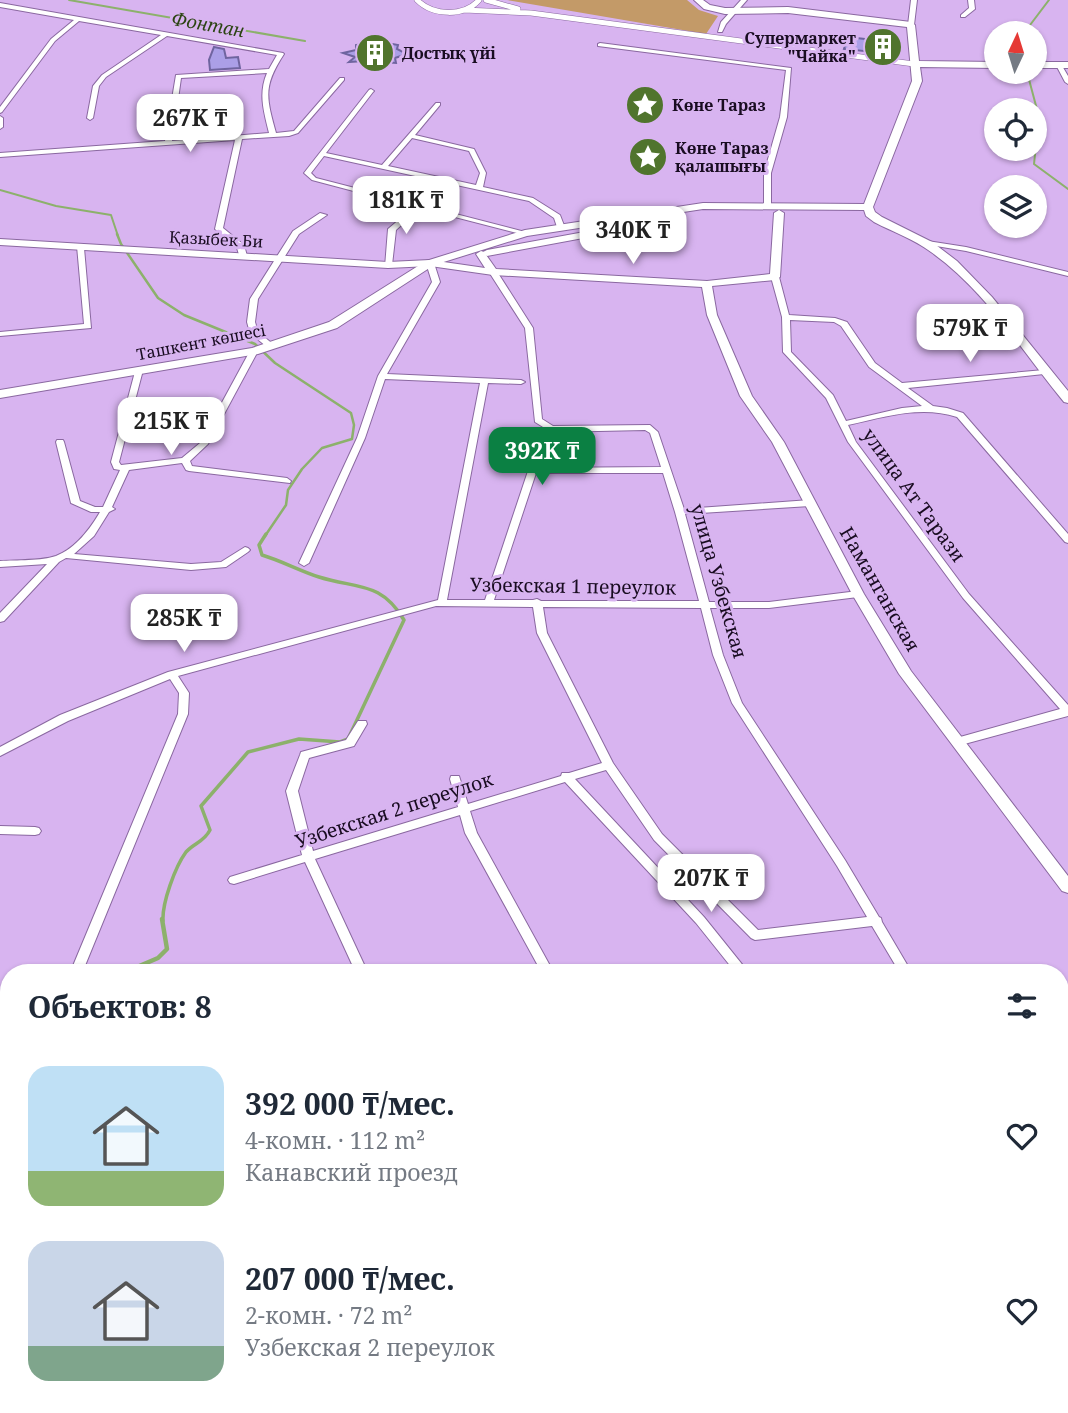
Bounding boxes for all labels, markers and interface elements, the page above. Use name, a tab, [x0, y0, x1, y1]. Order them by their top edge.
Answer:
water label: Фонтан	[170, 6, 247, 42]
north arrow	[984, 21, 1046, 84]
map controls	[984, 21, 1047, 238]
building icon: Супермаркет "Чайка"	[862, 26, 904, 68]
place label: Супермаркет "Чайка"	[745, 27, 856, 67]
building icon: Достық үйі	[354, 32, 396, 74]
place label: Достық үйі	[402, 42, 496, 64]
place icon: Көне Тараз	[624, 84, 666, 126]
pin: 267K ₸	[133, 94, 247, 154]
place label: Көне Тараз	[672, 94, 766, 116]
button: locate	[984, 98, 1047, 161]
text: 267K ₸	[153, 101, 227, 133]
place icon: Көне Тараз қалашығы	[627, 136, 669, 178]
place label: Көне Тараз қалашығы	[675, 137, 769, 177]
button: layers	[984, 175, 1047, 238]
pin: 181K ₸	[349, 176, 463, 236]
text: 181K ₸	[369, 183, 443, 215]
pin: 340K ₸	[576, 206, 690, 266]
text: 340K ₸	[596, 213, 670, 245]
street label: Қазыбек Би	[168, 226, 264, 252]
pin: 579K ₸	[913, 304, 1027, 364]
text: 579K ₸	[933, 311, 1007, 343]
street label: Ташкент көшесі	[134, 319, 268, 365]
pin: 215K ₸	[114, 398, 228, 457]
text: 215K ₸	[134, 404, 208, 436]
street label: улица Ат Тарази	[857, 423, 971, 567]
pin: 392K ₸	[485, 428, 599, 487]
text: 392K ₸	[505, 434, 579, 466]
street label: улица Узбекская	[684, 501, 754, 662]
street label: Наманганская	[834, 522, 926, 656]
street label: Узбекская 1 переулок	[470, 571, 677, 601]
pin: 285K ₸	[127, 594, 241, 654]
text: 285K ₸	[147, 601, 221, 633]
street label: Узбекская 2 переулок	[292, 766, 497, 854]
pin: 207K ₸	[654, 855, 768, 914]
text: 207K ₸	[674, 861, 748, 893]
text: Объектов: 8	[28, 986, 212, 1027]
icon: filters	[1003, 987, 1041, 1025]
text: 392 000 ₸/мес.	[245, 1083, 455, 1124]
icon: home	[84, 1094, 168, 1178]
icon: heart	[1003, 1117, 1041, 1155]
text: 4-комн. · 112 m²	[245, 1124, 425, 1156]
text: Канавский проезд	[245, 1156, 458, 1188]
text: 207 000 ₸/мес.	[245, 1258, 455, 1299]
icon: home	[84, 1269, 168, 1353]
icon: heart	[1003, 1292, 1041, 1330]
text: 2-комн. · 72 m²	[245, 1299, 412, 1331]
text: Узбекская 2 переулок	[245, 1331, 495, 1363]

